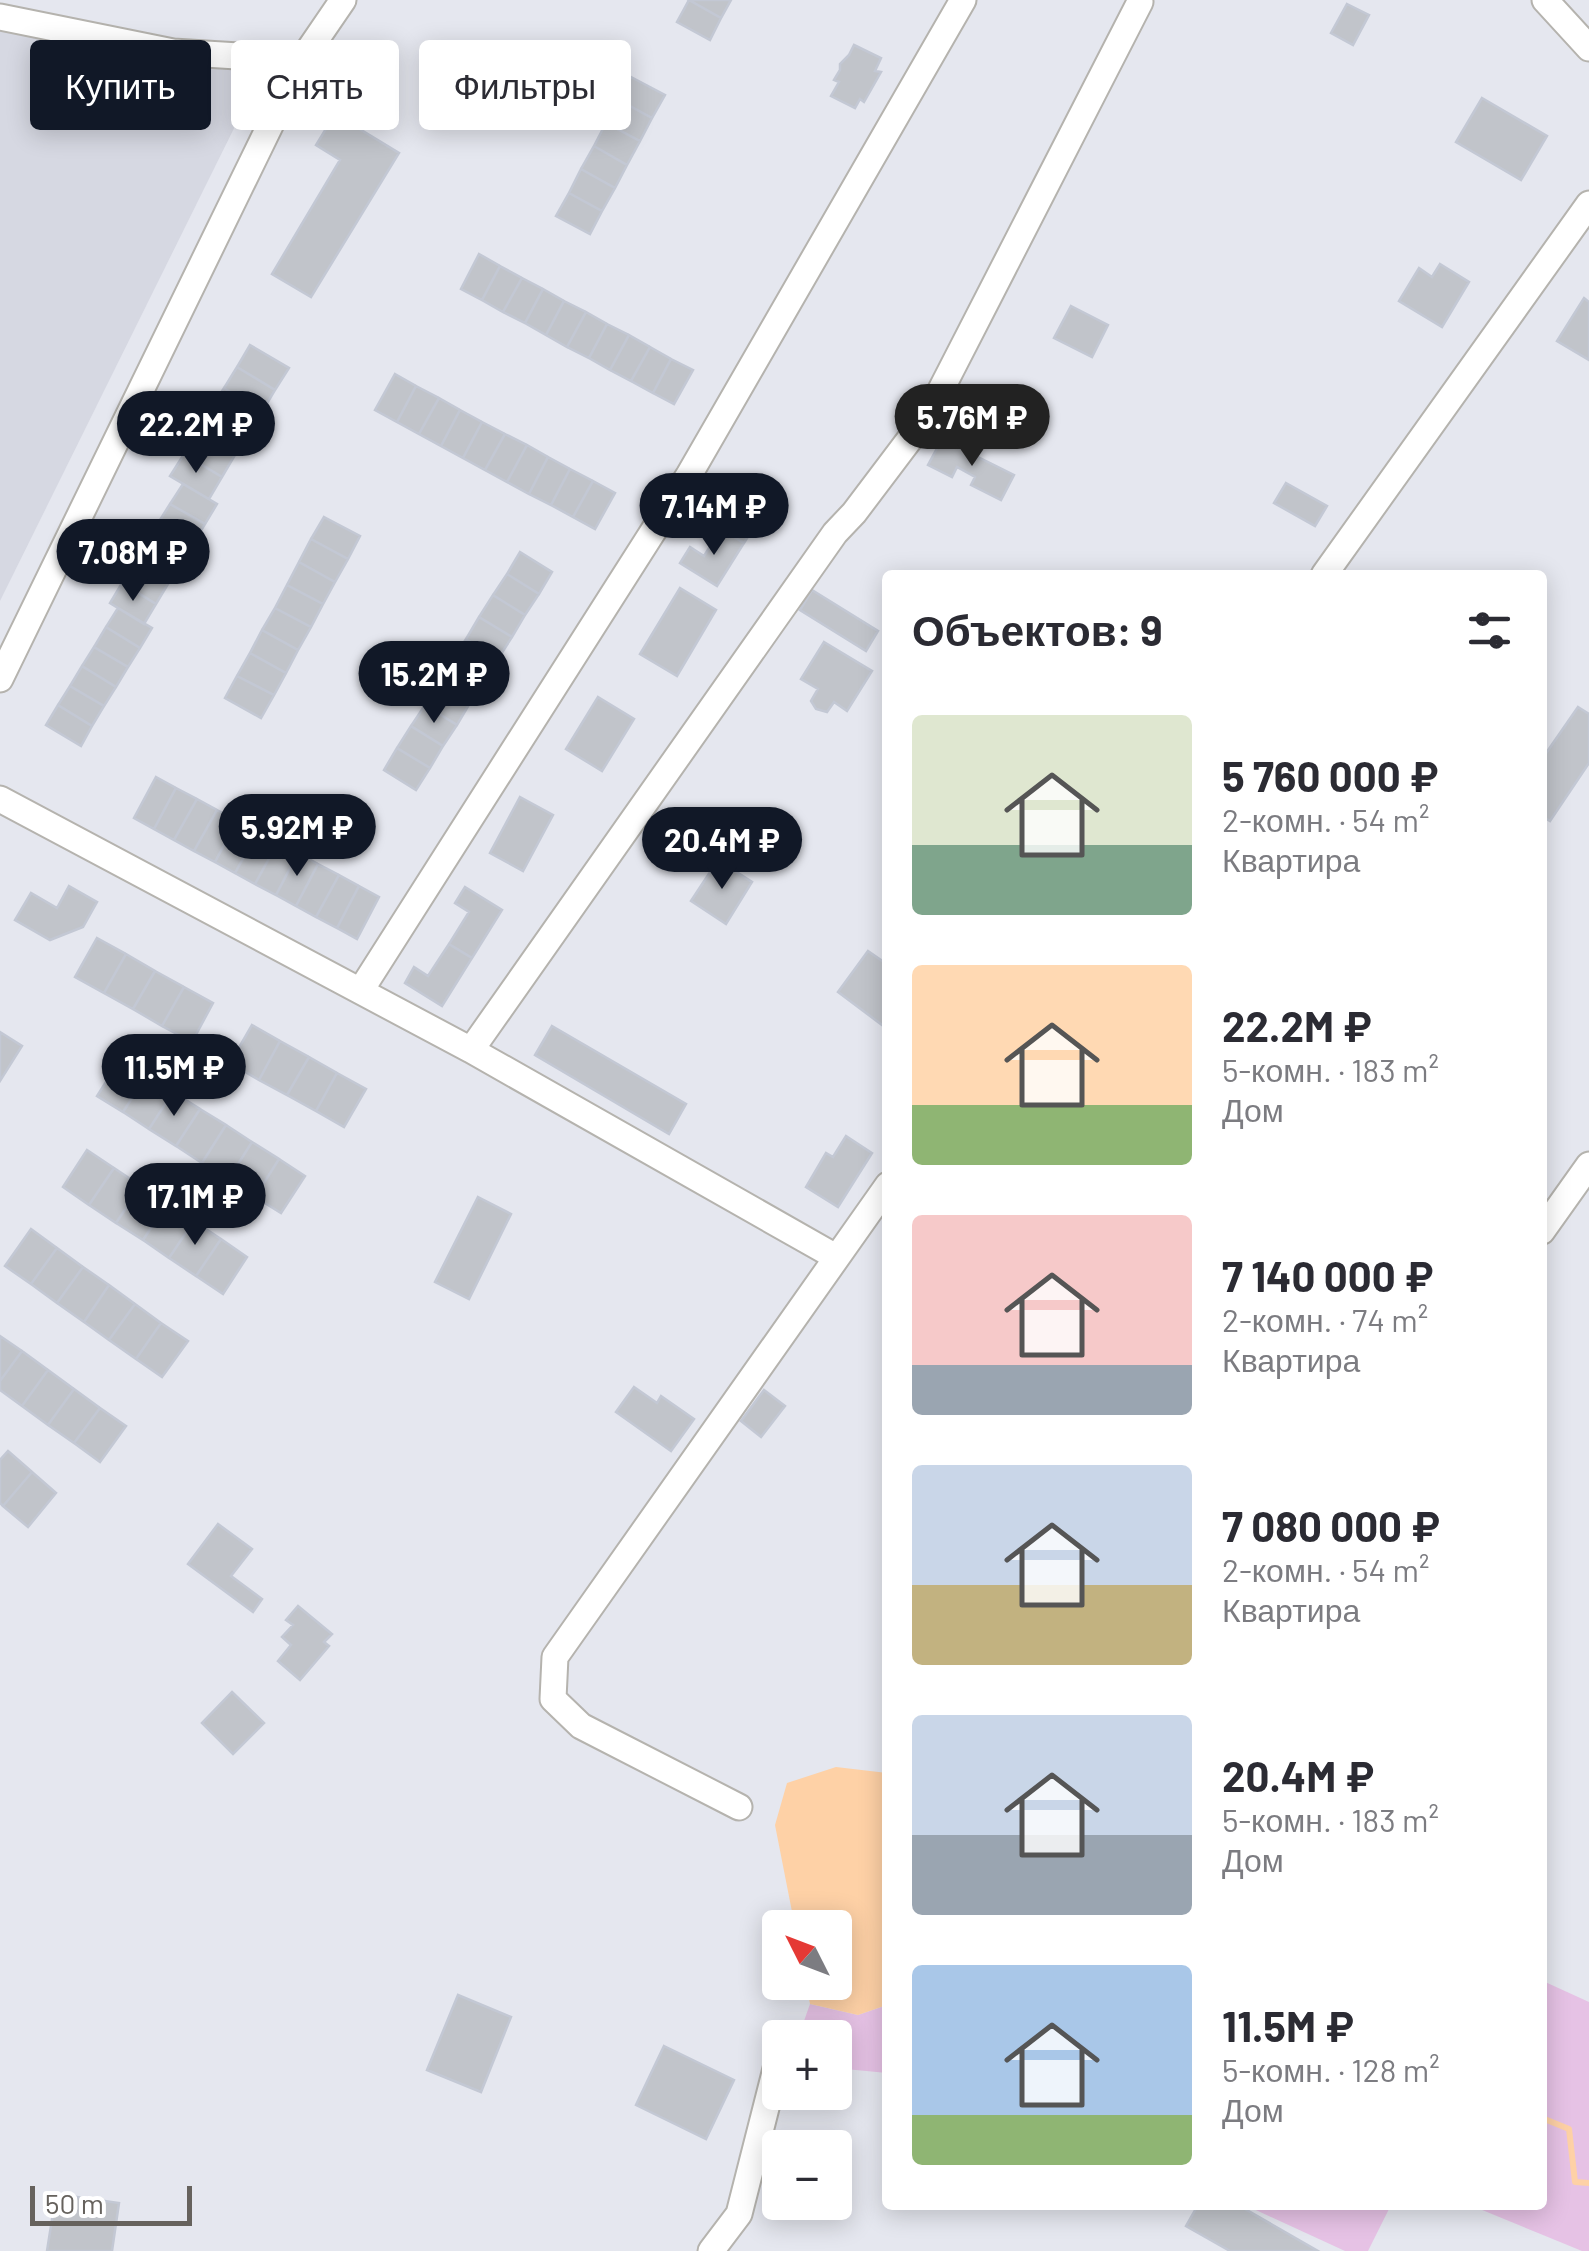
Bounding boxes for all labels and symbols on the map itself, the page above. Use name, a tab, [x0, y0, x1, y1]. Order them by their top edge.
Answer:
pin: 5.76M ₽	[880, 384, 1064, 469]
pin: 22.2M ₽	[104, 391, 288, 476]
pin: 7.14M ₽	[622, 473, 806, 558]
pin: 7.08M ₽	[41, 519, 225, 604]
pin: 15.2M ₽	[342, 641, 526, 726]
pin: 5.92M ₽	[205, 794, 389, 879]
pin: 20.4M ₽	[630, 807, 814, 892]
pin: 11.5M ₽	[82, 1034, 266, 1119]
pin: 17.1M ₽	[103, 1163, 287, 1248]
north arrow	[762, 1910, 852, 2000]
scale bar	[30, 2181, 192, 2226]

